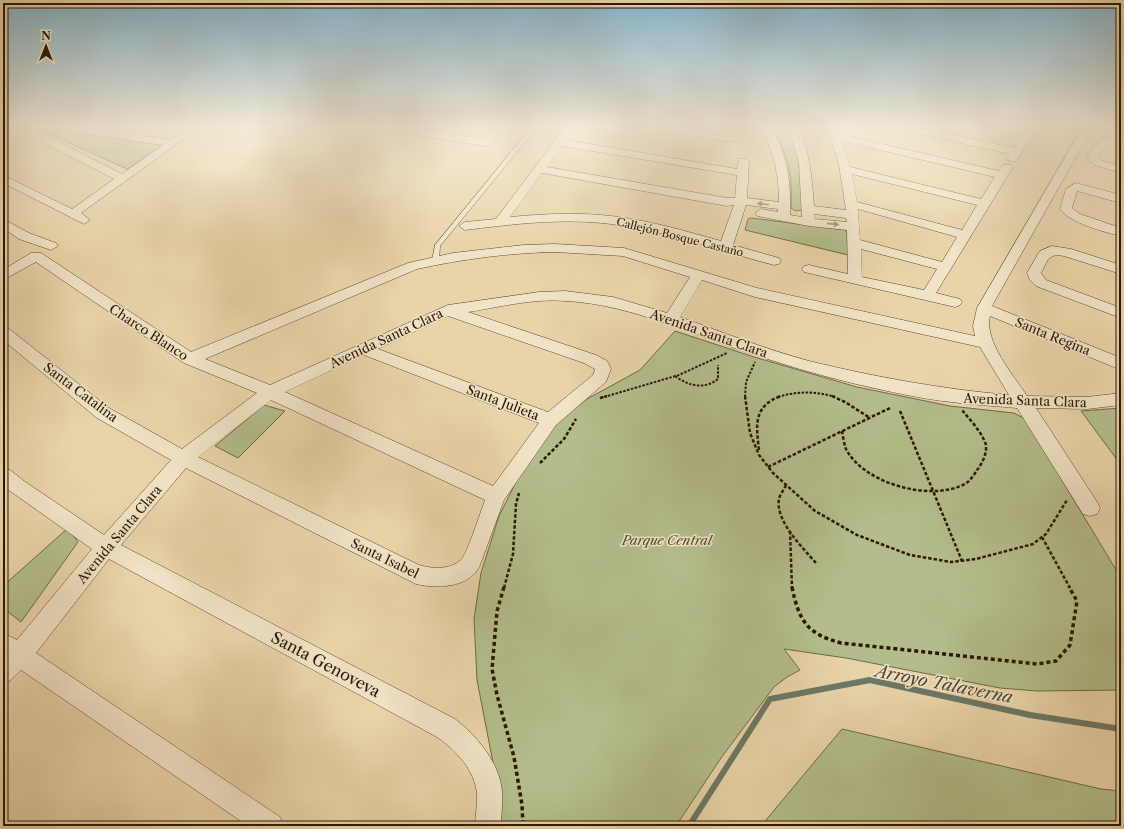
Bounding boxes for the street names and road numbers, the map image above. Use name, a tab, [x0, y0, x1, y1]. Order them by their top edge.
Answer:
street label: Callejón Bosque Castaño	[615, 214, 745, 260]
street label: Charco Blanco	[106, 300, 192, 364]
street label: Avenida Santa Clara	[326, 305, 445, 372]
street label: Avenida Santa Clara	[647, 305, 770, 361]
street label: Santa Regina	[1013, 314, 1093, 358]
street label: Santa Catalina	[41, 359, 121, 425]
street label: Santa Julieta	[464, 381, 542, 423]
street label: Avenida Santa Clara	[962, 390, 1087, 410]
street label: Avenida Santa Clara	[73, 481, 165, 587]
street label: Santa Isabel	[348, 535, 422, 581]
street label: Santa Genoveva	[268, 627, 385, 701]

